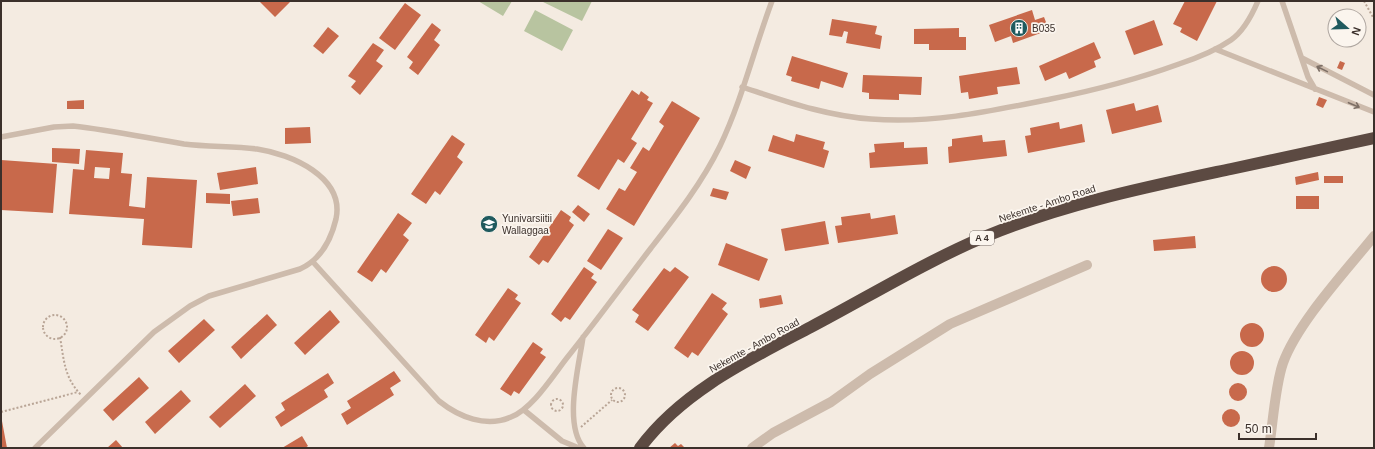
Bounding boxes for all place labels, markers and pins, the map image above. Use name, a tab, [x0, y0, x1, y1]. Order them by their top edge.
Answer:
building icon: B035	[1009, 18, 1029, 38]
place label: B035	[1032, 23, 1056, 34]
place label: Yunivarsiitii Wallaggaa	[502, 213, 552, 236]
school or university icon: Yunivarsiitii Wallaggaa	[479, 214, 499, 234]

